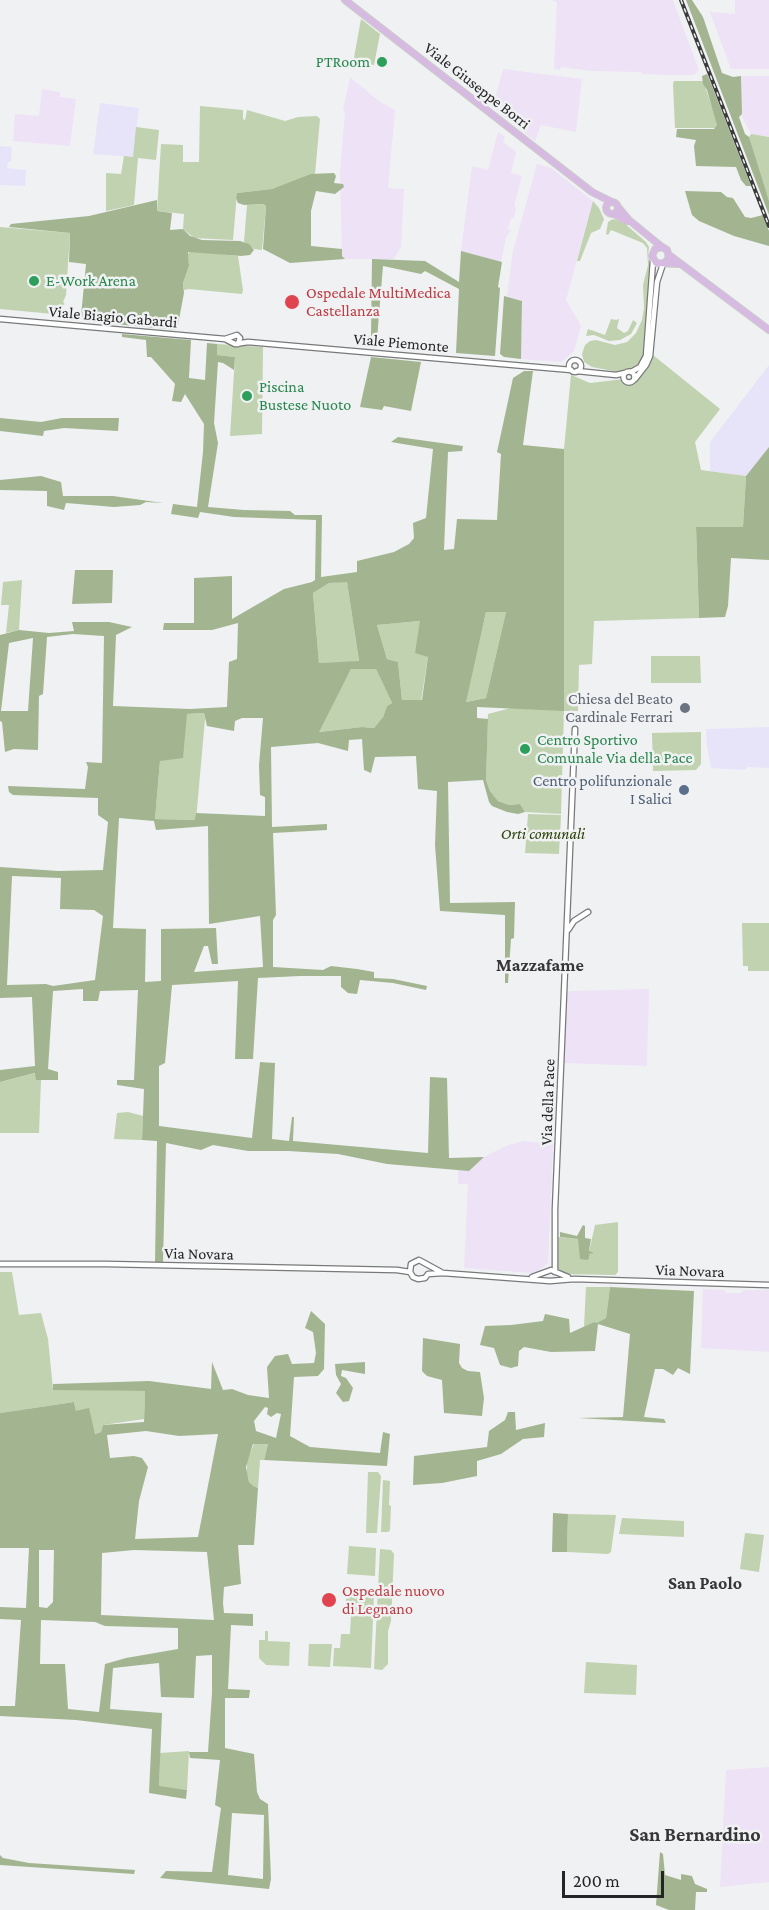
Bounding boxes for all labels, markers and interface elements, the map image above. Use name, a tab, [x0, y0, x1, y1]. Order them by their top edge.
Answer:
street label: Viale Giuseppe Borri	[420, 38, 534, 134]
place label: PTRoom	[316, 52, 370, 72]
marker: PTRoom	[375, 55, 389, 69]
place label: E-Work Arena	[46, 271, 136, 291]
marker: E-Work Arena	[27, 274, 41, 288]
place label: Ospedale MultiMedica Castellanza	[306, 283, 451, 321]
marker: Ospedale MultiMedica Castellanza	[283, 293, 301, 311]
street label: Viale Biagio Gabardi	[48, 302, 178, 332]
street label: Viale Piemonte	[353, 329, 449, 357]
place label: Piscina Bustese Nuoto	[259, 377, 351, 415]
marker: Piscina Bustese Nuoto	[240, 389, 254, 403]
place label: Chiesa del Beato Cardinale Ferrari	[565, 689, 673, 727]
marker: Chiesa del Beato Cardinale Ferrari	[678, 701, 692, 715]
place label: Centro Sportivo Comunale Via della Pace	[537, 730, 692, 768]
marker: Centro Sportivo Comunale Via della Pace	[518, 742, 532, 756]
place label: Centro polifunzionale I Salici	[533, 771, 672, 809]
marker: Centro polifunzionale I Salici	[677, 783, 691, 797]
park label: Orti comunali	[501, 824, 585, 844]
district label: Mazzafame	[496, 954, 584, 976]
street label: Via della Pace	[537, 1058, 559, 1146]
street label: Via Novara	[164, 1244, 234, 1264]
street label: Via Novara	[655, 1260, 725, 1282]
district label: San Paolo	[668, 1572, 742, 1594]
place label: Ospedale nuovo di Legnano	[342, 1581, 445, 1619]
marker: Ospedale nuovo di Legnano	[320, 1591, 338, 1609]
district label: San Bernardino	[629, 1823, 761, 1847]
scale bar	[565, 1859, 667, 1897]
text: 200 m	[573, 1871, 620, 1891]

